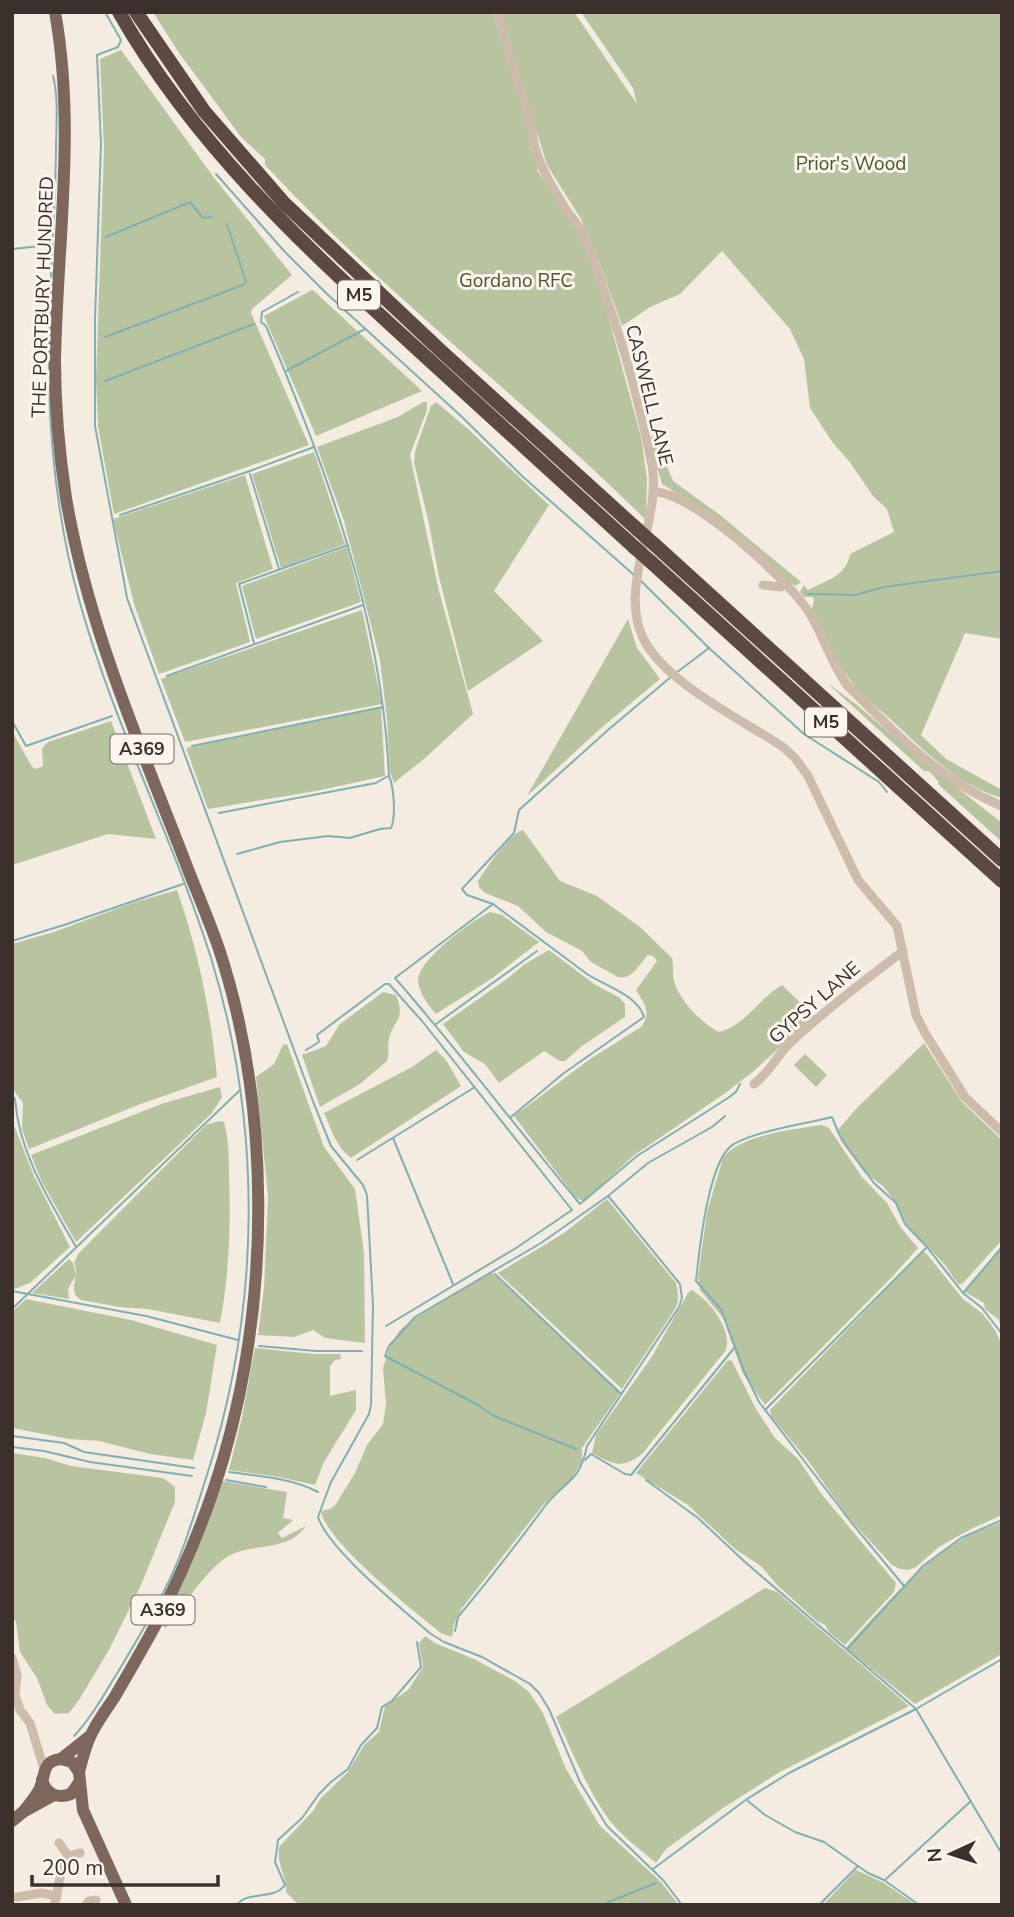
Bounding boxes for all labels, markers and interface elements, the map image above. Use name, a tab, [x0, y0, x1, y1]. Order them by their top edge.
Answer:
park label: Prior's Wood	[796, 151, 906, 177]
street label: THE PORTBURY HUNDRED	[26, 176, 60, 418]
park label: Gordano RFC	[459, 268, 573, 294]
road number: M5	[338, 281, 380, 310]
street label: CASWELL LANE	[619, 322, 679, 468]
road number: M5	[805, 708, 847, 736]
road number: A369	[110, 734, 174, 764]
street label: GYPSY LANE	[763, 956, 866, 1050]
road number: A369	[132, 1596, 194, 1624]
north arrow	[916, 1819, 986, 1889]
scale bar	[32, 1843, 217, 1887]
text: N	[922, 1847, 949, 1863]
text: 200 m	[42, 1854, 103, 1882]

